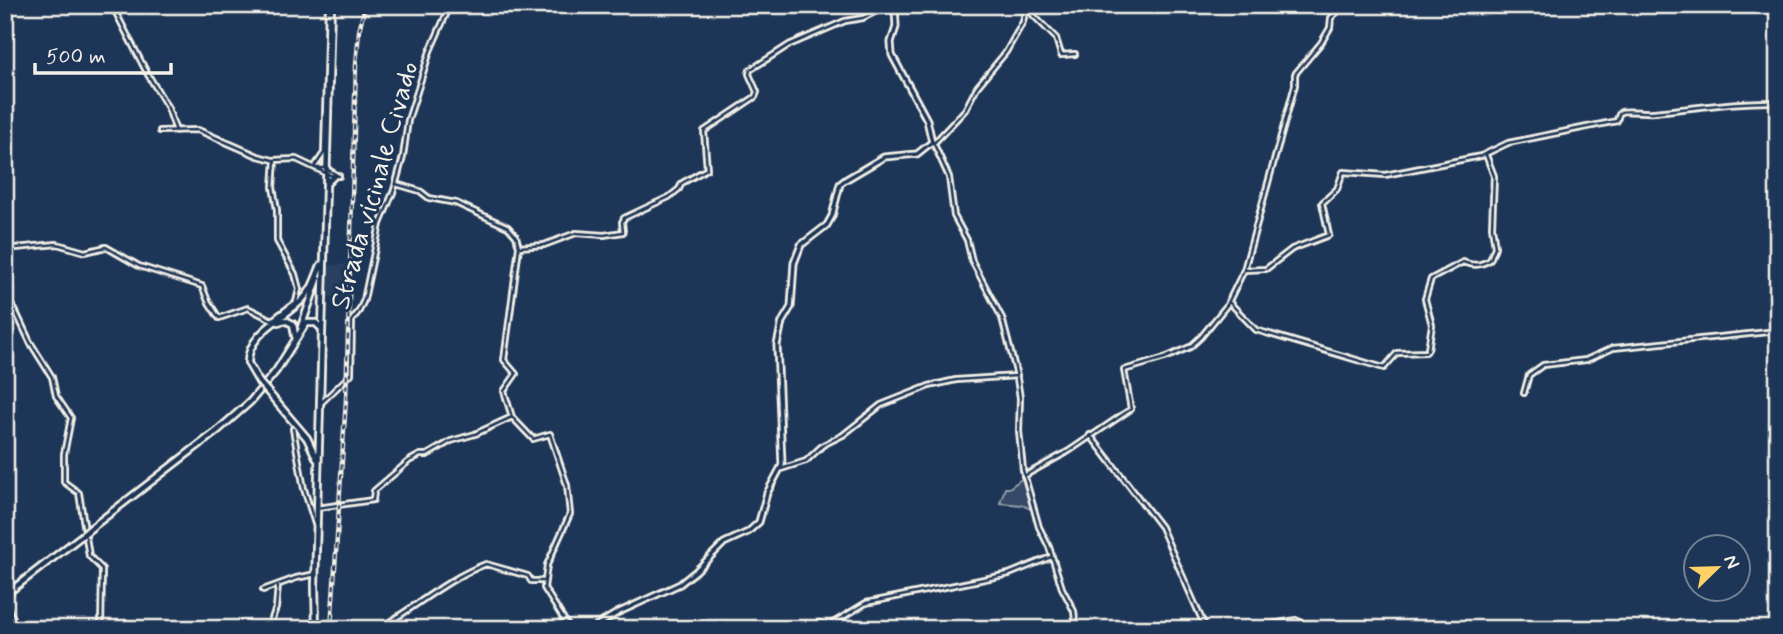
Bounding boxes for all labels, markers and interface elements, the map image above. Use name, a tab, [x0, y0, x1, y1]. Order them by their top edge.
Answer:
scale bar	[35, 32, 172, 76]
text: 500 m	[46, 43, 106, 71]
street label: Strada vicinale Civado	[322, 57, 429, 314]
north arrow	[1682, 532, 1752, 602]
text: N	[1717, 551, 1745, 573]

